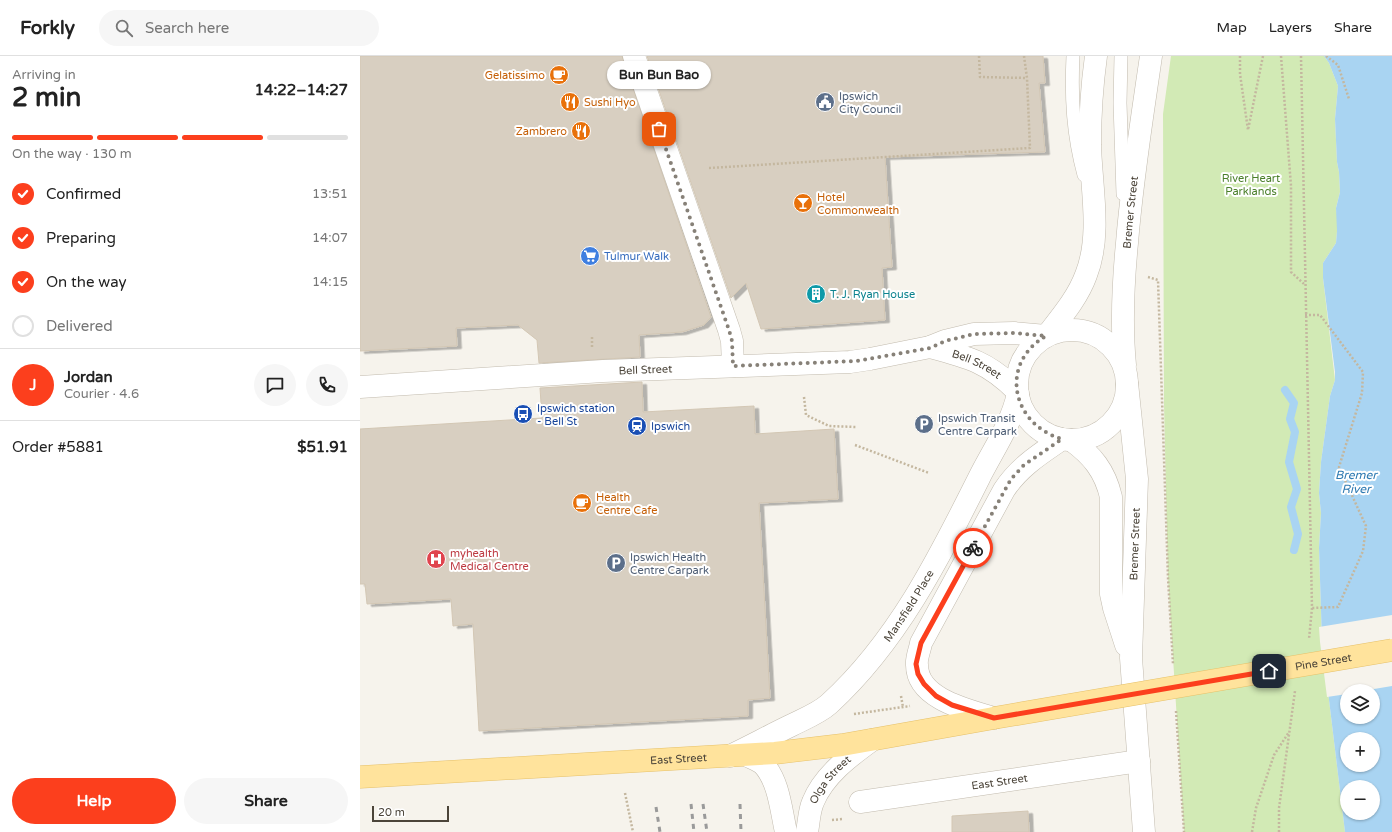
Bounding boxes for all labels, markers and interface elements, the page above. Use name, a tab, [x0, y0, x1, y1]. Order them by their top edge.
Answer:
search box	[99, 10, 379, 46]
text: Forkly	[20, 17, 75, 39]
icon: search	[113, 17, 135, 39]
text: Search here	[145, 19, 229, 37]
text: Map	[1217, 19, 1247, 36]
text: Layers	[1269, 19, 1312, 36]
text: Share	[1334, 19, 1372, 36]
callout: Bun Bun Bao	[607, 61, 711, 89]
cafe icon: Gelatissimo	[548, 64, 570, 86]
text: Arriving in	[12, 67, 76, 83]
text: Bun Bun Bao	[619, 67, 699, 83]
place label: Gelatissimo	[485, 69, 545, 82]
text: 14:22–14:27	[255, 81, 348, 99]
text: 2 min	[12, 82, 81, 113]
place label: Ipswich City Council	[839, 90, 901, 116]
restaurant icon: Sushi Hyo	[559, 91, 581, 113]
public building icon: Ipswich City Council	[814, 91, 836, 113]
place label: Sushi Hyo	[584, 96, 636, 109]
pin	[642, 112, 676, 146]
icon: bag	[648, 118, 670, 140]
restaurant icon: Zambrero	[570, 120, 592, 142]
place label: Zambrero	[516, 125, 567, 138]
text: On the way · 130 m	[12, 146, 132, 162]
park label: River Heart Parklands	[1222, 172, 1280, 198]
street label: Bremer Street	[1120, 175, 1140, 249]
icon: check	[12, 183, 34, 205]
text: Confirmed	[46, 185, 121, 203]
text: 13:51	[312, 186, 348, 202]
place label: Hotel Commonwealth	[817, 191, 899, 217]
bar icon: Hotel Commonwealth	[792, 192, 814, 214]
icon: check	[12, 227, 34, 249]
text: Preparing	[46, 229, 116, 247]
text: 14:07	[312, 230, 348, 246]
supermarket icon: Tulmur Walk	[579, 245, 601, 267]
place label: Tulmur Walk	[604, 250, 669, 263]
icon: check	[12, 271, 34, 293]
text: On the way	[46, 273, 126, 291]
text: 14:15	[312, 274, 348, 290]
building icon: T. J. Ryan House	[805, 283, 827, 305]
place label: T. J. Ryan House	[830, 288, 915, 301]
text: Delivered	[46, 317, 113, 335]
street label: Bell Street	[950, 347, 1004, 381]
street label: Bell Street	[618, 362, 673, 377]
button: chat	[254, 364, 296, 406]
button: phone	[306, 364, 348, 406]
text: Jordan	[64, 368, 113, 386]
text: J	[30, 376, 37, 394]
text: Courier · 4.6	[64, 386, 139, 402]
place label: Ipswich station - Bell St	[537, 402, 615, 428]
bus stop icon: Ipswich station - Bell St	[512, 403, 534, 425]
place label: Ipswich Transit Centre Carpark	[938, 412, 1017, 438]
parking icon: Ipswich Transit Centre Carpark	[913, 413, 935, 435]
station icon: Ipswich	[626, 415, 648, 437]
place label: Ipswich	[651, 420, 690, 433]
text: Order #5881	[12, 438, 104, 456]
text: $51.91	[297, 438, 348, 456]
water label: Bremer River	[1335, 468, 1378, 496]
place label: Health Centre Cafe	[596, 491, 657, 517]
cafe icon: Health Centre Cafe	[571, 492, 593, 514]
street label: Bremer Street	[1127, 507, 1143, 581]
courier	[953, 528, 993, 568]
icon: bike	[962, 537, 984, 559]
place label: myhealth Medical Centre	[450, 547, 529, 573]
hospital icon: myhealth Medical Centre	[425, 548, 447, 570]
place label: Ipswich Health Centre Carpark	[630, 551, 709, 577]
parking icon: Ipswich Health Centre Carpark	[605, 552, 627, 574]
street label: Mansfield Place	[881, 567, 936, 644]
street label: Pine Street	[1294, 651, 1353, 673]
pin	[1252, 654, 1286, 688]
icon: home	[1258, 660, 1280, 682]
map controls	[1340, 684, 1380, 820]
button: layers	[1340, 684, 1380, 724]
button: +	[1340, 732, 1380, 772]
street label: East Street	[650, 750, 707, 767]
street label: Olga Street	[807, 752, 853, 806]
street label: East Street	[970, 771, 1029, 792]
button: Help	[12, 778, 176, 824]
button: Share	[184, 778, 348, 824]
button: −	[1340, 780, 1380, 820]
scale bar	[372, 804, 449, 823]
text: 20 m	[378, 806, 405, 819]

